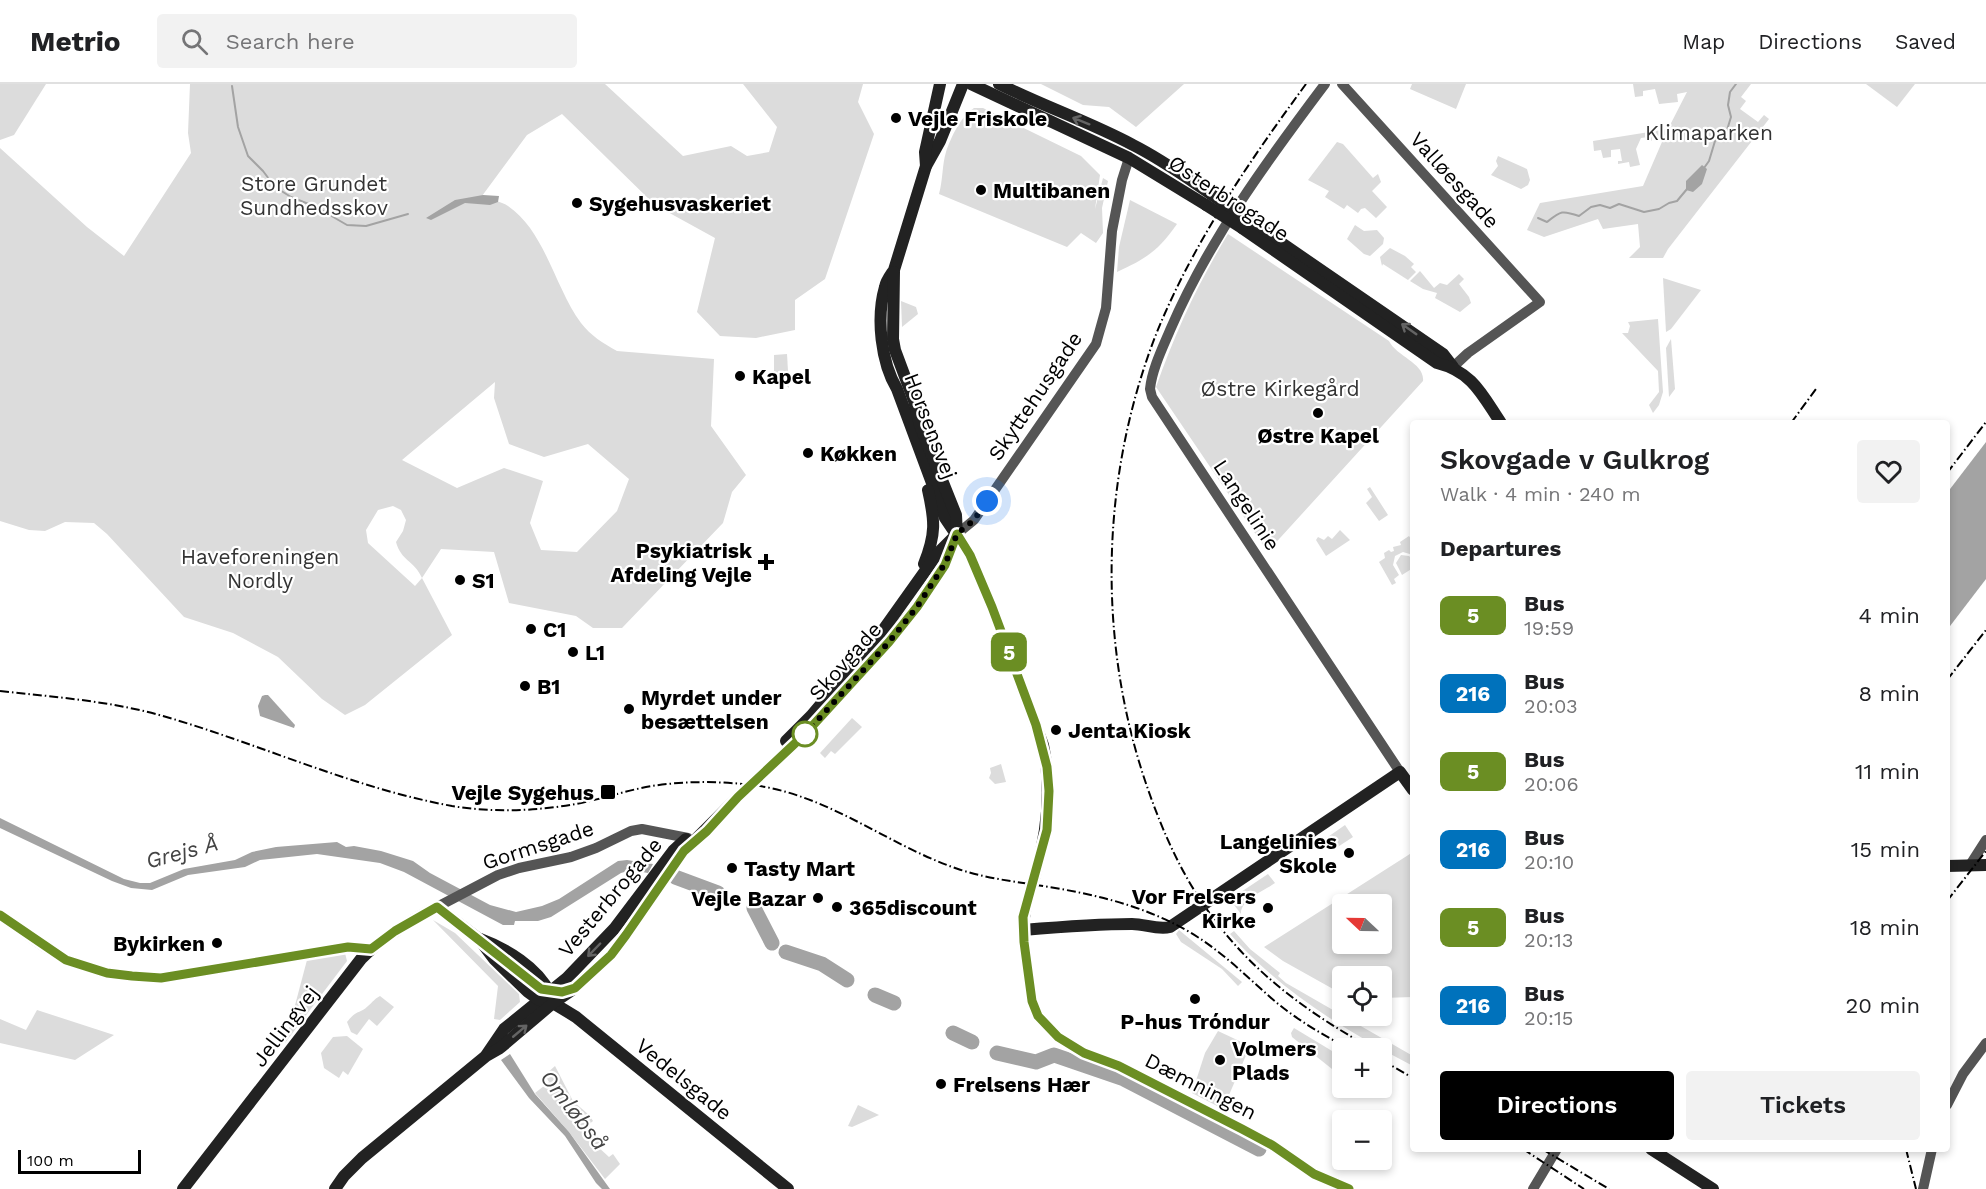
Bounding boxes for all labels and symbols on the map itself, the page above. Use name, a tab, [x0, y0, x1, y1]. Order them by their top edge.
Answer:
place label: Vejle Friskole	[908, 106, 1047, 131]
marker: Vejle Friskole	[889, 111, 903, 125]
one-way arrow	[1073, 115, 1091, 126]
park label: Klimaparken	[1645, 120, 1773, 145]
street label: Valløesgade	[1405, 127, 1505, 233]
street label: Østerbrogade	[1164, 150, 1294, 246]
park label: Store Grundet Sundhedsskov	[240, 171, 388, 220]
place label: Multibanen	[993, 178, 1110, 203]
marker: Multibanen	[974, 183, 988, 197]
place label: Sygehusvaskeriet	[589, 191, 771, 216]
marker: Sygehusvaskeriet	[570, 196, 584, 210]
one-way arrow	[1401, 323, 1417, 335]
street label: Skyttehusgade	[983, 327, 1087, 465]
place label: Kapel	[752, 364, 811, 389]
marker: Kapel	[733, 369, 747, 383]
street label: Horsensvej	[899, 369, 963, 483]
park label: Østre Kirkegård	[1200, 376, 1360, 401]
marker: Østre Kapel	[1311, 406, 1325, 420]
place label: Østre Kapel	[1257, 423, 1379, 448]
place label: Køkken	[820, 441, 897, 466]
marker: Køkken	[801, 446, 815, 460]
street label: Langelinie	[1208, 455, 1286, 555]
your location	[972, 486, 1002, 516]
place label: Psykiatrisk Afdeling Vejle	[611, 538, 753, 587]
park label: Haveforeningen Nordly	[181, 544, 339, 593]
marker: Psykiatrisk Afdeling Vejle	[757, 553, 775, 571]
place label: S1	[472, 568, 495, 593]
marker: S1	[453, 573, 467, 587]
place label: C1	[543, 617, 566, 642]
street label: Skovgade	[803, 617, 887, 705]
marker: C1	[524, 622, 538, 636]
line badge: 5	[990, 632, 1028, 672]
place label: L1	[585, 640, 605, 665]
marker: L1	[566, 645, 580, 659]
place label: B1	[537, 674, 560, 699]
marker: B1	[518, 679, 532, 693]
place label: Myrdet under besættelsen	[641, 685, 782, 734]
marker: Myrdet under besættelsen	[622, 702, 636, 716]
place label: Jenta Kiosk	[1068, 718, 1192, 743]
unlabelled marker	[792, 721, 818, 747]
marker: Jenta Kiosk	[1049, 723, 1063, 737]
place label: Vejle Sygehus	[452, 780, 594, 805]
marker: Vejle Sygehus	[599, 783, 617, 801]
street label: Gormsgade	[479, 815, 597, 875]
place label: Langelinies Skole	[1220, 829, 1337, 878]
water label: Grejs Å	[143, 830, 221, 874]
street label: Vesterbrogade	[553, 832, 667, 962]
marker: Langelinies Skole	[1342, 846, 1356, 860]
place label: Tasty Mart	[744, 856, 855, 881]
marker: Tasty Mart	[725, 861, 739, 875]
place label: Vor Frelsers Kirke	[1132, 884, 1256, 933]
place label: Vejle Bazar	[691, 886, 806, 911]
marker: Vejle Bazar	[811, 891, 825, 905]
north arrow	[1332, 894, 1392, 954]
place label: 365discount	[849, 895, 977, 920]
marker: 365discount	[830, 900, 844, 914]
marker: Vor Frelsers Kirke	[1261, 901, 1275, 915]
place label: Bykirken	[113, 931, 205, 956]
marker: Bykirken	[210, 936, 224, 950]
one-way arrow	[586, 943, 601, 958]
street label: Jellingvej	[246, 981, 324, 1071]
marker: P-hus Tróndur	[1188, 992, 1202, 1006]
place label: P-hus Tróndur	[1120, 1009, 1270, 1034]
one-way arrow	[512, 1024, 528, 1037]
street label: Vedelsgade	[631, 1033, 737, 1125]
place label: Volmers Plads	[1232, 1036, 1317, 1085]
street label: Dæmningen	[1141, 1047, 1261, 1125]
marker: Volmers Plads	[1213, 1053, 1227, 1067]
water label: Omløbså	[535, 1065, 613, 1155]
place label: Frelsens Hær	[953, 1072, 1090, 1097]
marker: Frelsens Hær	[934, 1077, 948, 1091]
scale bar	[18, 1147, 141, 1174]

